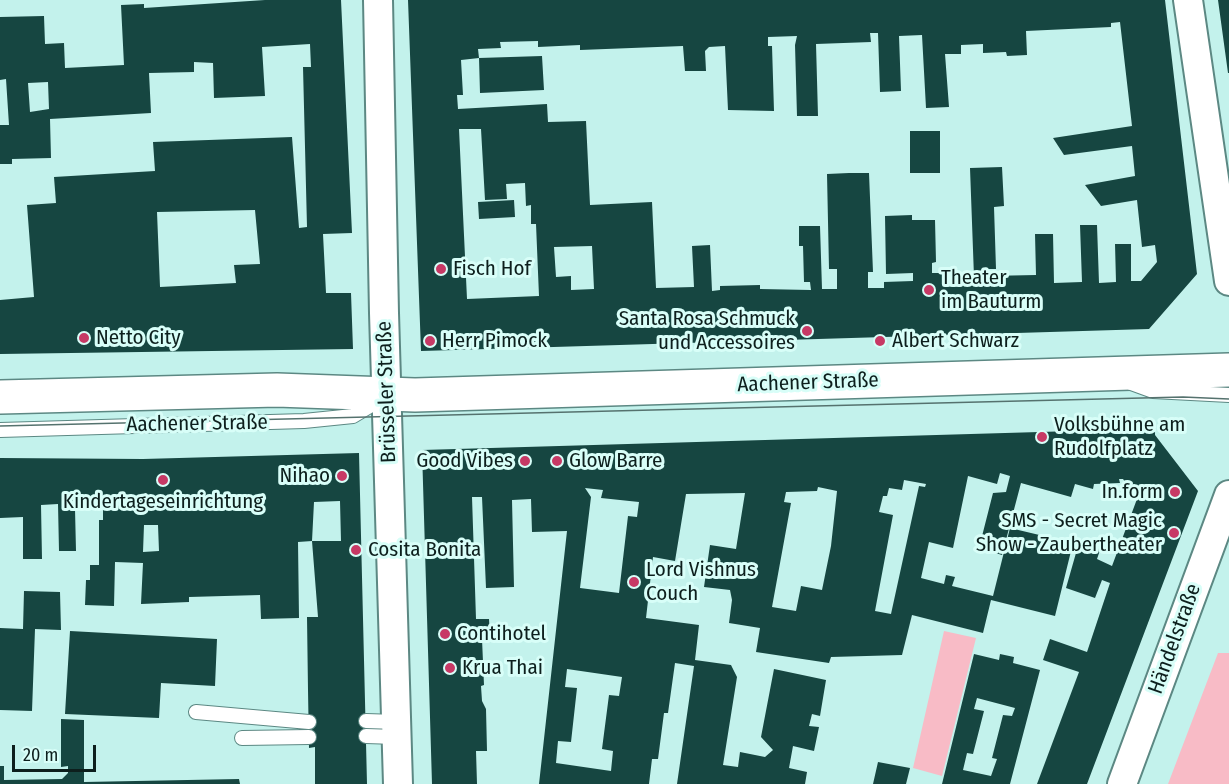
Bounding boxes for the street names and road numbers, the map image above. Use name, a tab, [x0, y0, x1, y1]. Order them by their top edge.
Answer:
street label: Brüsseler Straße	[372, 321, 402, 463]
street label: Aachener Straße	[737, 368, 879, 398]
street label: Aachener Straße	[126, 410, 268, 438]
street label: Händelstraße	[1143, 580, 1207, 698]

